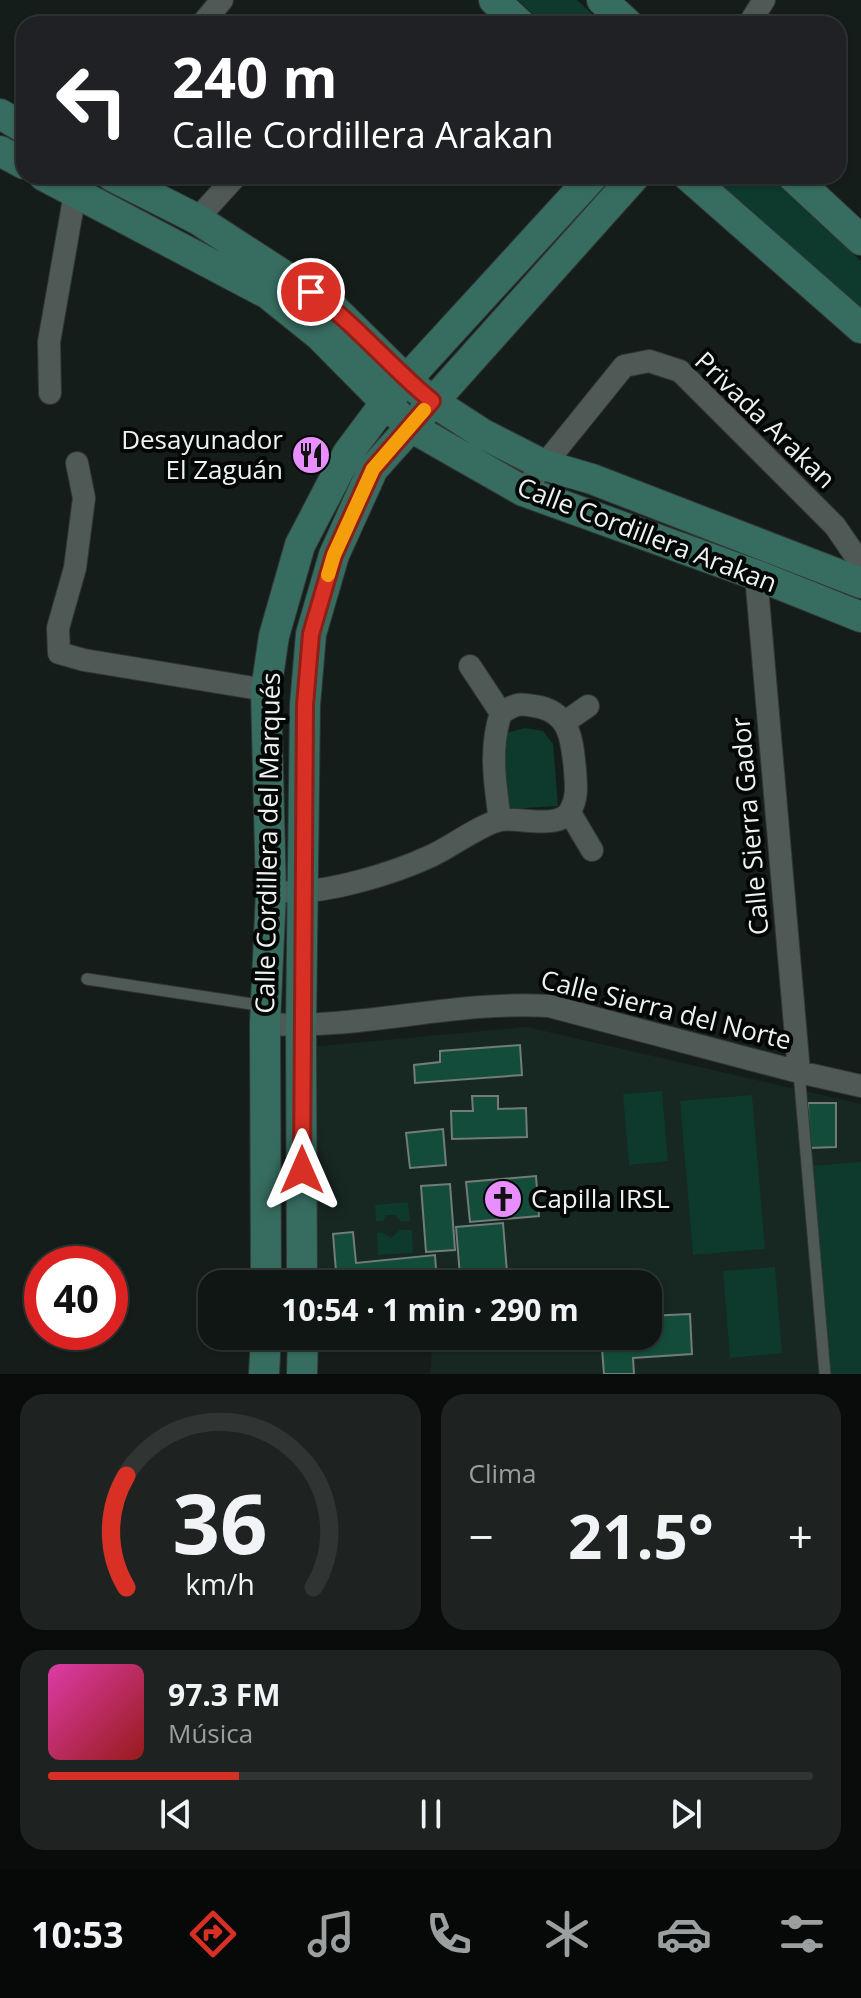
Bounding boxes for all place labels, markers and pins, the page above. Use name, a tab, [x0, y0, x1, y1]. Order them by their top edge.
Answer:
pin	[277, 258, 345, 326]
place label: Desayunador El Zaguán	[121, 421, 283, 487]
restaurant icon: Desayunador El Zaguán	[290, 434, 332, 476]
church icon: Capilla IRSL	[482, 1178, 524, 1220]
place label: Capilla IRSL	[531, 1180, 670, 1216]

